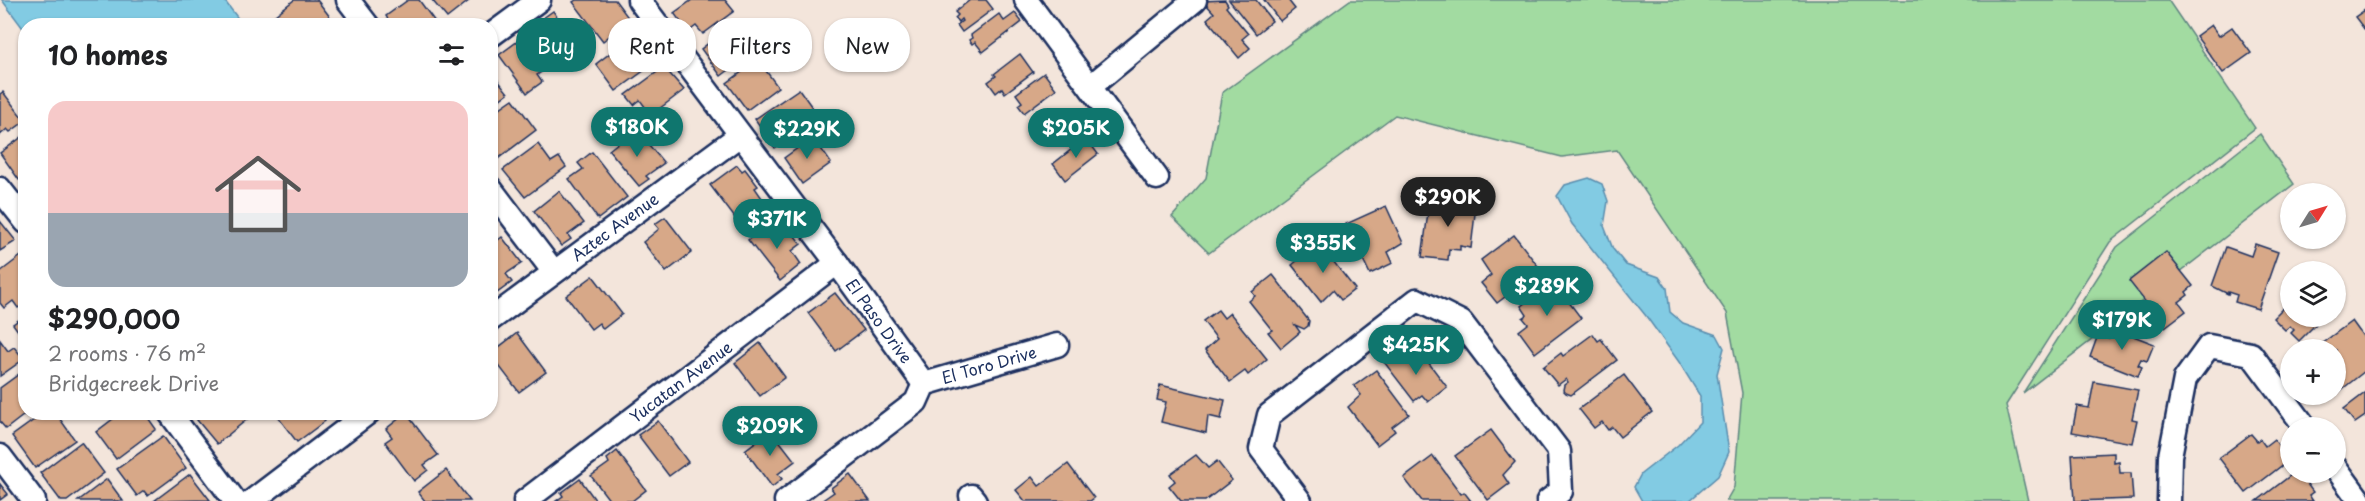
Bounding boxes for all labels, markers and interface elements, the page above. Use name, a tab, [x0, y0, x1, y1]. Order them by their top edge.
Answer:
chip: Buy	[516, 18, 596, 72]
chip: Rent	[608, 18, 696, 72]
chip: Filters	[708, 18, 812, 72]
chip: New	[824, 18, 910, 72]
text: 10 homes	[48, 35, 168, 74]
icon: filters	[435, 38, 468, 71]
pin: $180K	[595, 107, 679, 158]
pin: $205K	[1034, 108, 1118, 159]
pin: $229K	[765, 109, 849, 160]
text: $180K	[605, 111, 669, 141]
text: $205K	[1042, 112, 1110, 142]
text: $229K	[774, 113, 840, 143]
icon: home	[204, 140, 312, 248]
pin: $290K	[1406, 177, 1490, 228]
text: $290K	[1415, 181, 1481, 211]
north arrow	[2280, 183, 2346, 249]
map controls	[2280, 183, 2346, 483]
street label: Aztec Avenue	[566, 186, 663, 266]
pin: $371K	[735, 199, 819, 250]
text: $371K	[747, 203, 807, 233]
pin: $355K	[1281, 223, 1365, 274]
text: $355K	[1290, 227, 1356, 257]
button: layers	[2280, 261, 2346, 327]
pin: $289K	[1505, 266, 1589, 317]
text: $289K	[1514, 270, 1580, 300]
street label: El Paso Drive	[841, 273, 919, 368]
text: $290,000	[48, 299, 180, 338]
pin: $179K	[2080, 300, 2164, 351]
text: $179K	[2092, 304, 2152, 334]
pin: $425K	[1374, 325, 1458, 376]
text: $425K	[1382, 329, 1450, 359]
street label: Yucatan Avenue	[624, 334, 737, 428]
text: 2 rooms · 76 m²	[48, 338, 206, 368]
street label: El Toro Drive	[938, 339, 1039, 389]
button: +	[2280, 339, 2346, 405]
text: Bridgecreek Drive	[48, 368, 219, 398]
pin: $209K	[728, 406, 812, 457]
text: $209K	[736, 410, 804, 440]
button: −	[2280, 417, 2346, 483]

